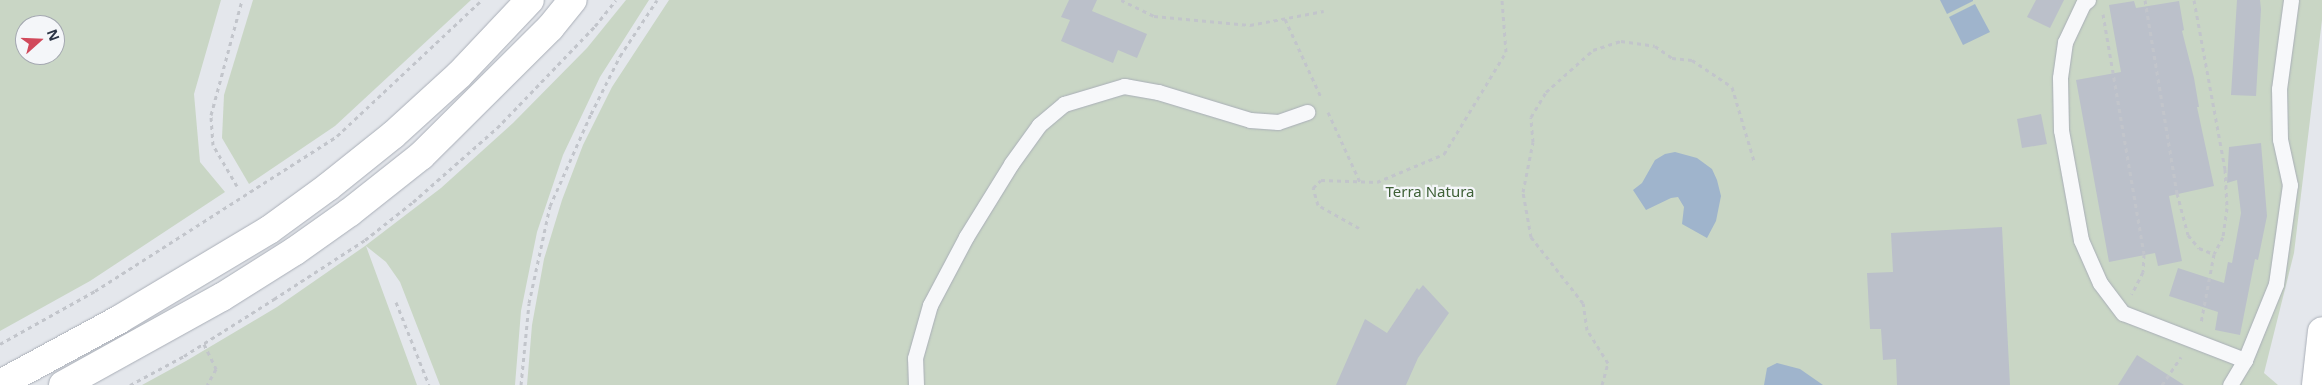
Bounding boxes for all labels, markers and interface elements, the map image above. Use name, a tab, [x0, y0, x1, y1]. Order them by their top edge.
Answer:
north arrow	[15, 15, 65, 65]
text: N	[43, 26, 64, 44]
park label: Terra Natura	[1386, 183, 1474, 201]

